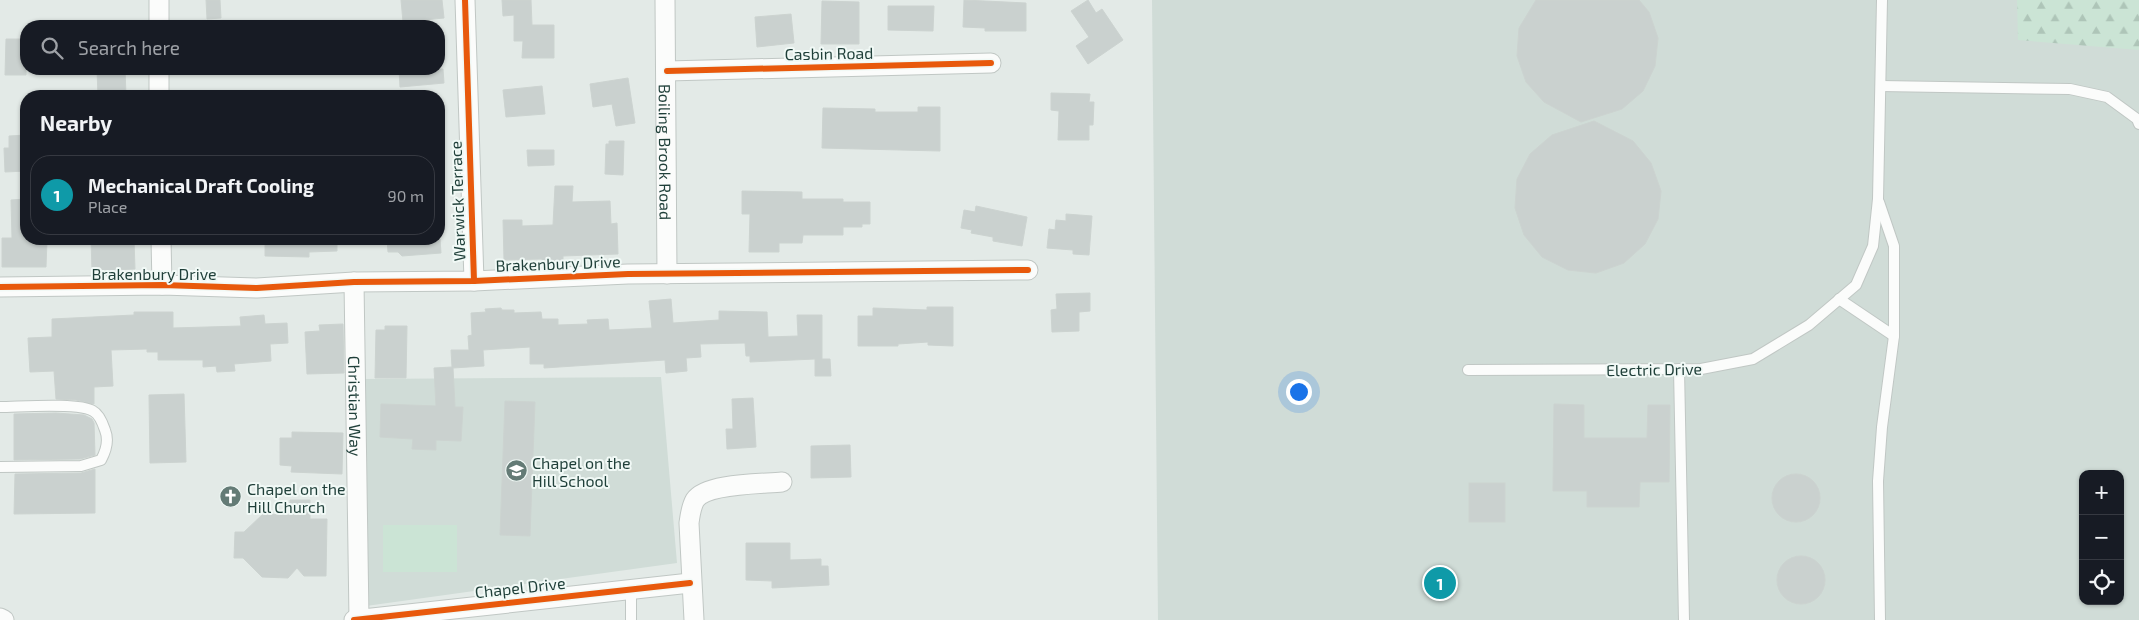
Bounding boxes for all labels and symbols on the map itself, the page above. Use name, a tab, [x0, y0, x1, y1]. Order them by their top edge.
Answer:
street label: Casbin Road	[784, 43, 874, 63]
street label: Boiling Brook Road	[656, 84, 676, 220]
street label: Warwick Terrace	[445, 141, 469, 261]
street label: Brakenbury Drive	[495, 251, 621, 275]
street label: Brakenbury Drive	[91, 264, 217, 283]
street label: Christian Way	[346, 355, 366, 457]
street label: Electric Drive	[1606, 359, 1702, 379]
your location	[1286, 379, 1312, 405]
place label: Chapel on the Hill School	[532, 453, 631, 490]
school or university icon: Chapel on the Hill School	[504, 459, 528, 483]
place label: Chapel on the Hill Church	[247, 479, 346, 516]
church icon: Chapel on the Hill Church	[219, 485, 243, 509]
pin: 1	[1424, 564, 1456, 602]
street label: Chapel Drive	[474, 573, 566, 601]

